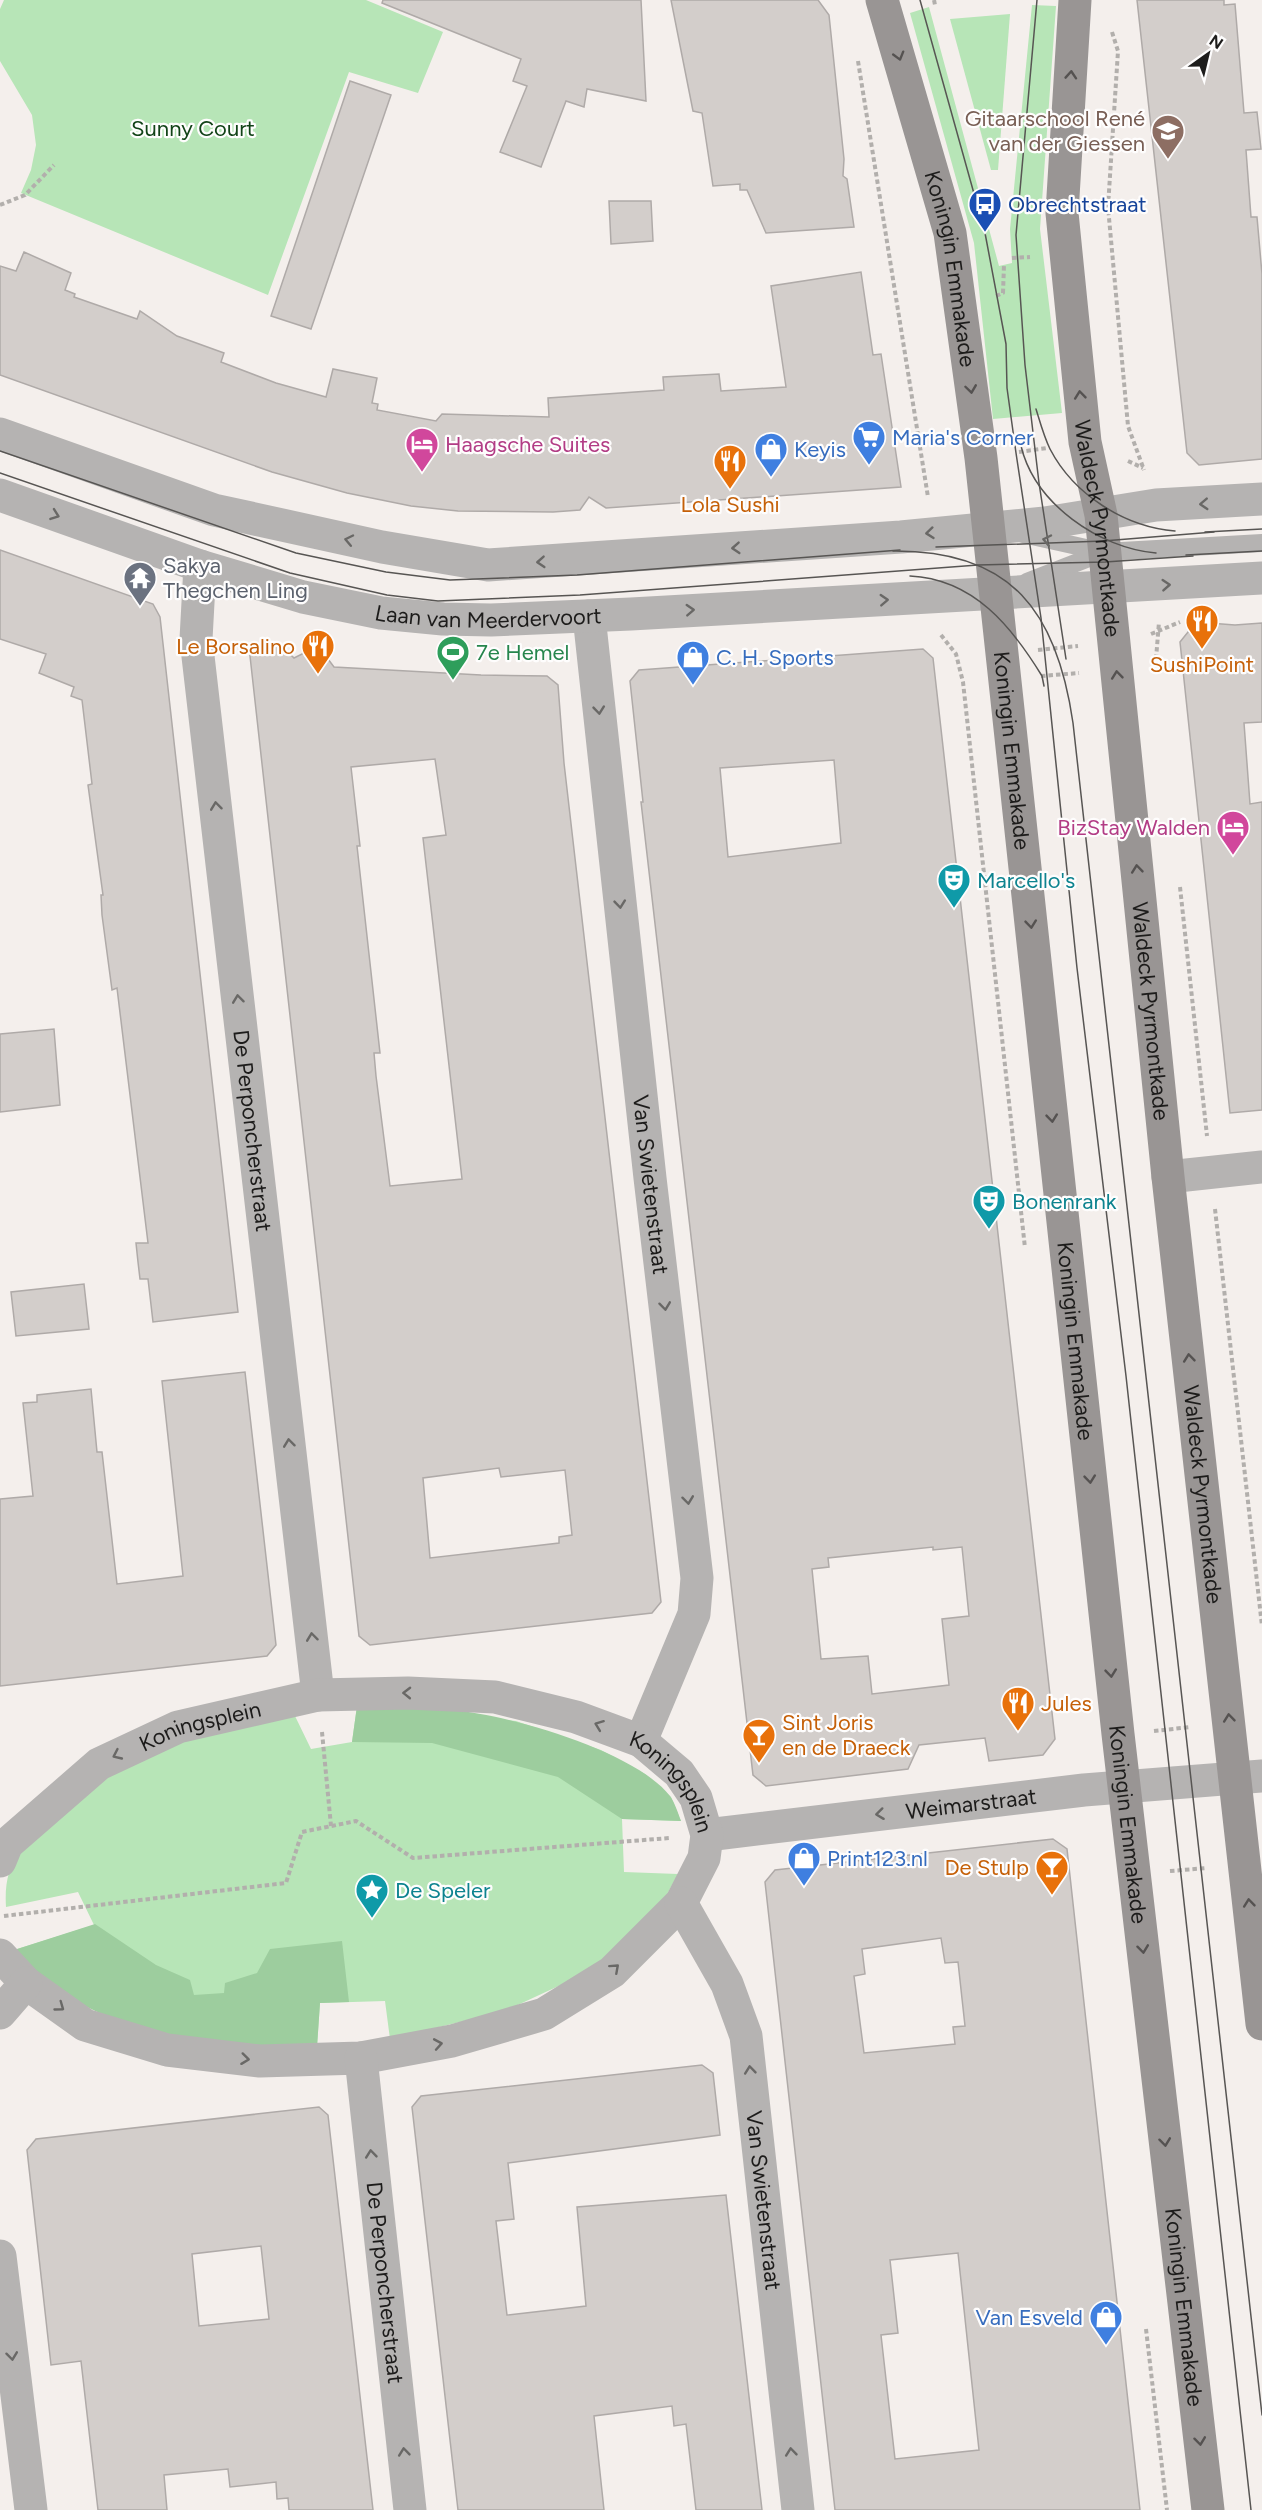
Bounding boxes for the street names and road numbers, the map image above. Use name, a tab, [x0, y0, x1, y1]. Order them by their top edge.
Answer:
street label: Koningin Emmakade	[918, 167, 981, 369]
street label: Waldeck Pyrmontkade	[1069, 418, 1126, 638]
street label: Laan van Meerdervoort	[373, 599, 602, 634]
street label: Koningin Emmakade	[988, 650, 1036, 851]
street label: Waldeck Pyrmontkade	[1126, 901, 1175, 1122]
street label: De Perponcherstraat	[227, 1028, 277, 1233]
street label: Van Swietenstraat	[627, 1093, 674, 1276]
street label: Koningin Emmakade	[1051, 1240, 1099, 1442]
street label: Waldeck Pyrmontkade	[1177, 1384, 1228, 1605]
street label: Koningsplein	[135, 1695, 264, 1757]
street label: Koningin Emmakade	[1103, 1724, 1153, 1925]
street label: Koningsplein	[626, 1725, 718, 1836]
street label: Weimarstraat	[904, 1783, 1038, 1825]
street label: Van Swietenstraat	[740, 2109, 787, 2292]
street label: De Perponcherstraat	[360, 2180, 409, 2385]
street label: Koningin Emmakade	[1159, 2206, 1209, 2408]

